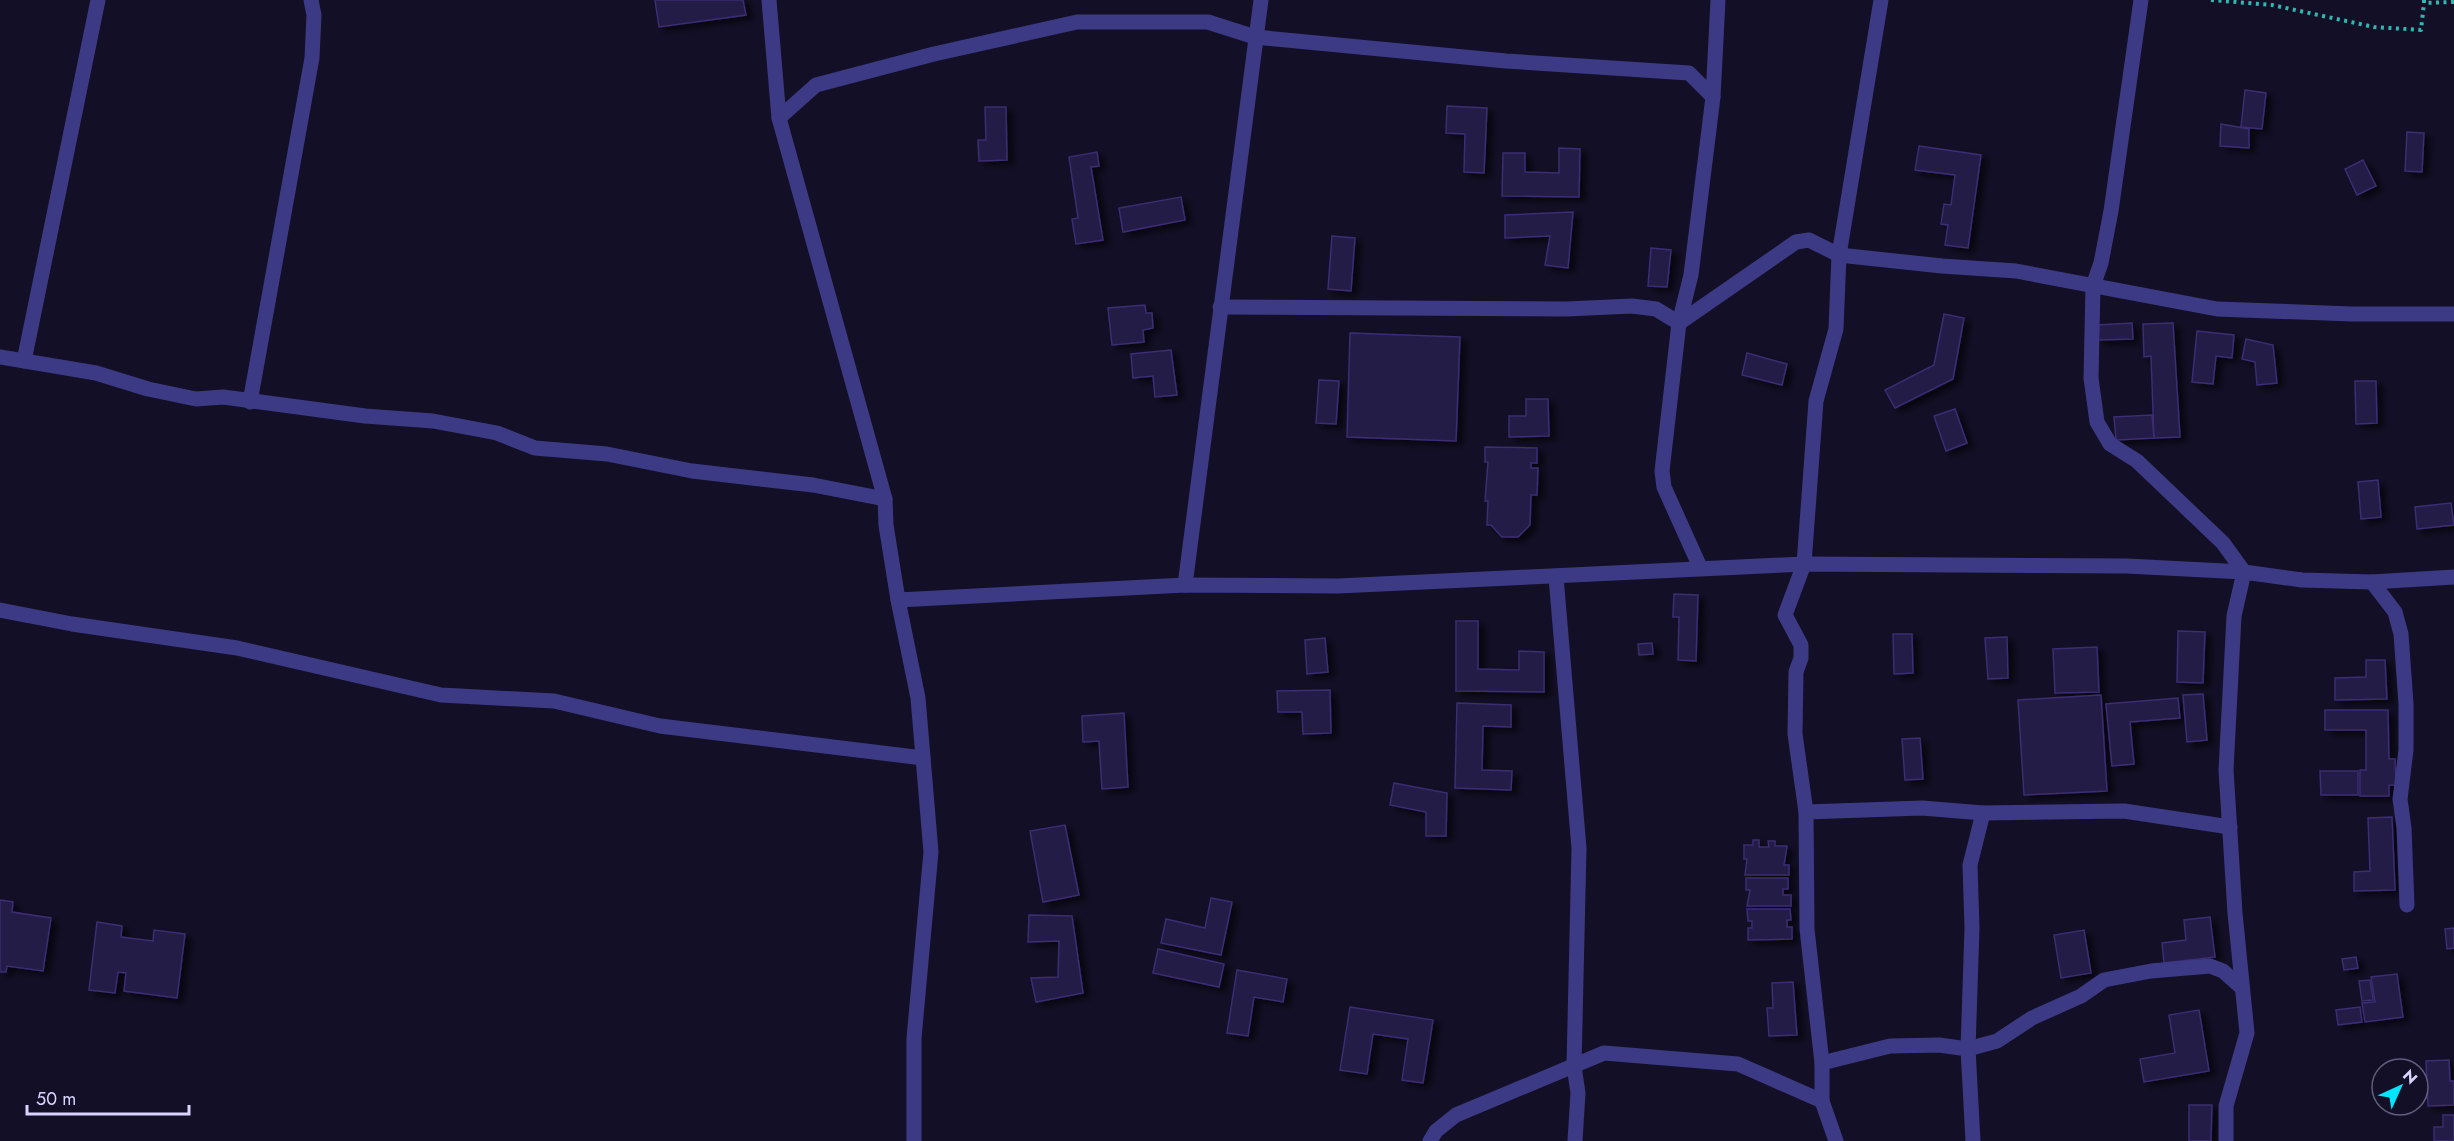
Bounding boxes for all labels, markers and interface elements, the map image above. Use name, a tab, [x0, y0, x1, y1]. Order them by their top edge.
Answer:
north arrow	[2370, 1057, 2430, 1117]
text: N	[2398, 1064, 2423, 1089]
scale bar	[27, 1078, 189, 1116]
text: 50 m	[36, 1086, 76, 1112]

